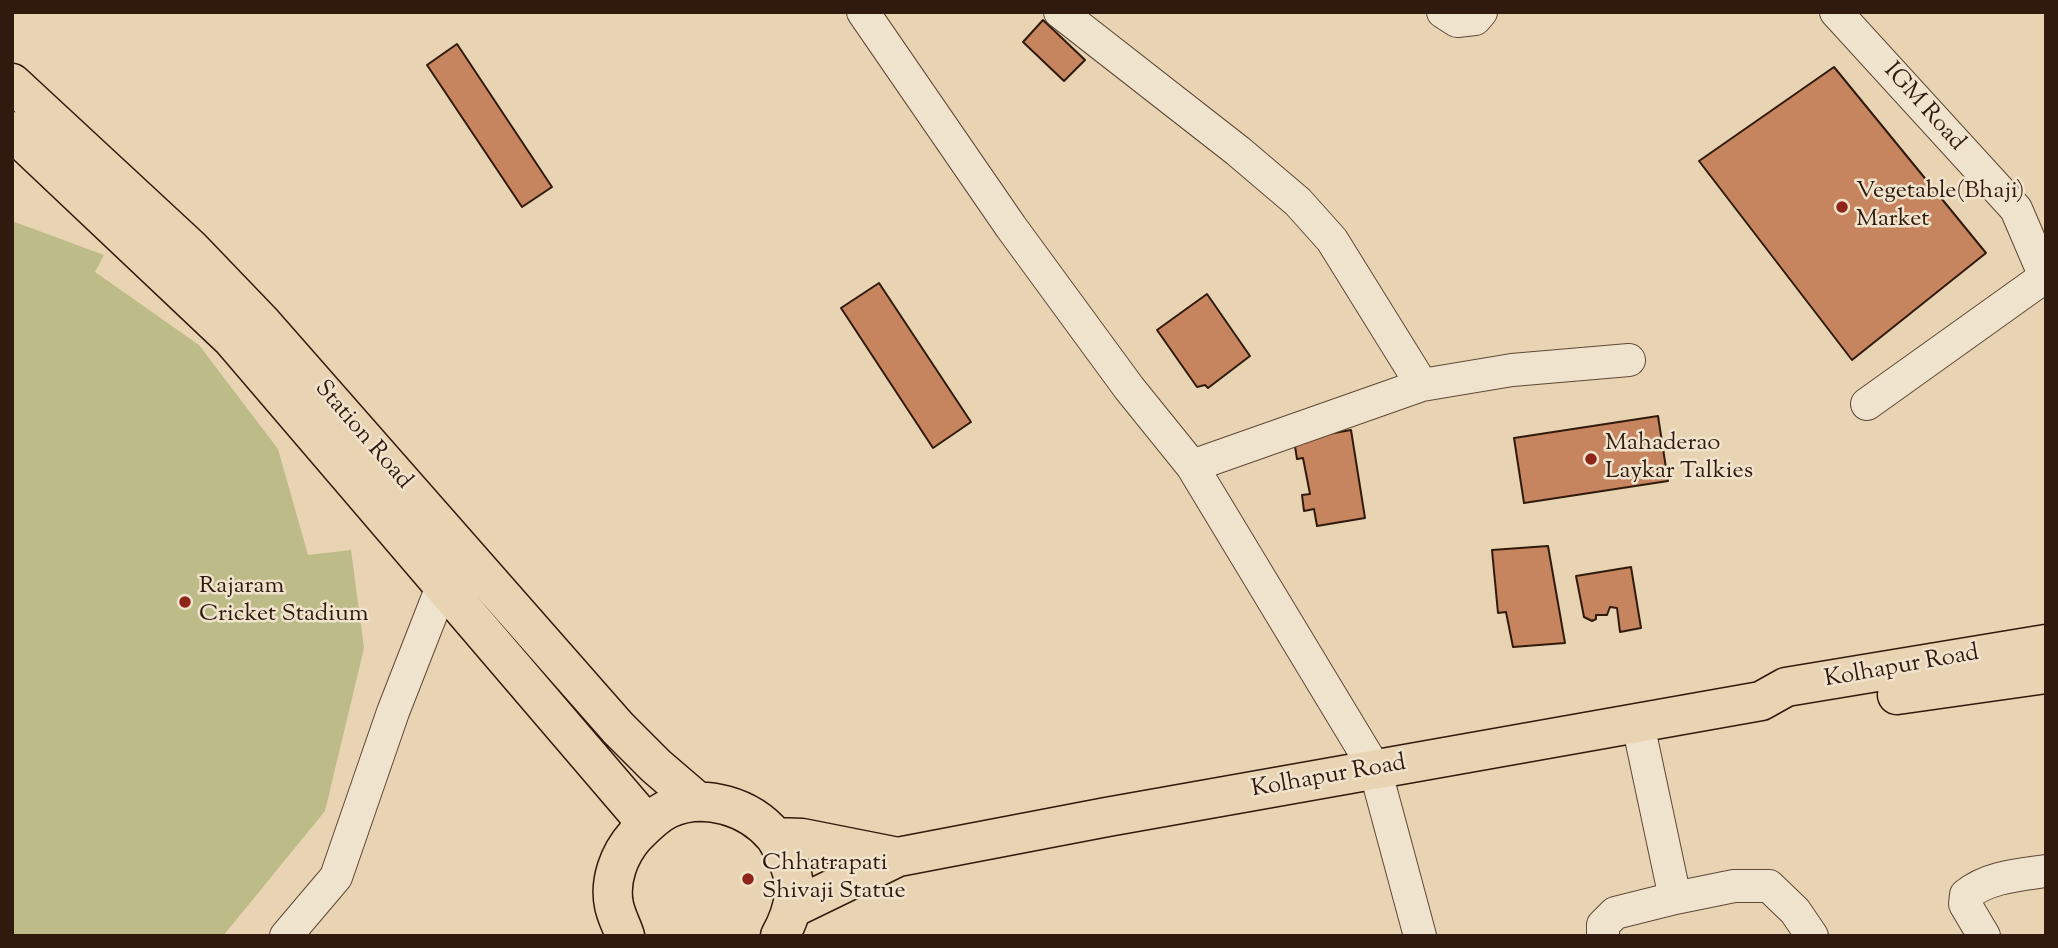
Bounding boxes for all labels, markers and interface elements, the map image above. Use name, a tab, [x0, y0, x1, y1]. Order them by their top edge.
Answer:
street label: IGM Road	[1876, 58, 1970, 158]
place label: Vegetable(Bhaji) Market	[1856, 179, 2024, 235]
marker: Vegetable(Bhaji) Market	[1834, 199, 1850, 215]
street label: Station Road	[307, 376, 417, 496]
place label: Mahaderao Laykar Talkies	[1605, 431, 1753, 487]
marker: Mahaderao Laykar Talkies	[1583, 451, 1599, 467]
place label: Rajaram Cricket Stadium	[199, 574, 369, 630]
marker: Rajaram Cricket Stadium	[177, 594, 193, 610]
street label: Kolhapur Road	[1823, 640, 1981, 696]
street label: Kolhapur Road	[1250, 750, 1408, 806]
place label: Chhatrapati Shivaji Statue	[762, 851, 906, 907]
marker: Chhatrapati Shivaji Statue	[740, 871, 756, 887]

